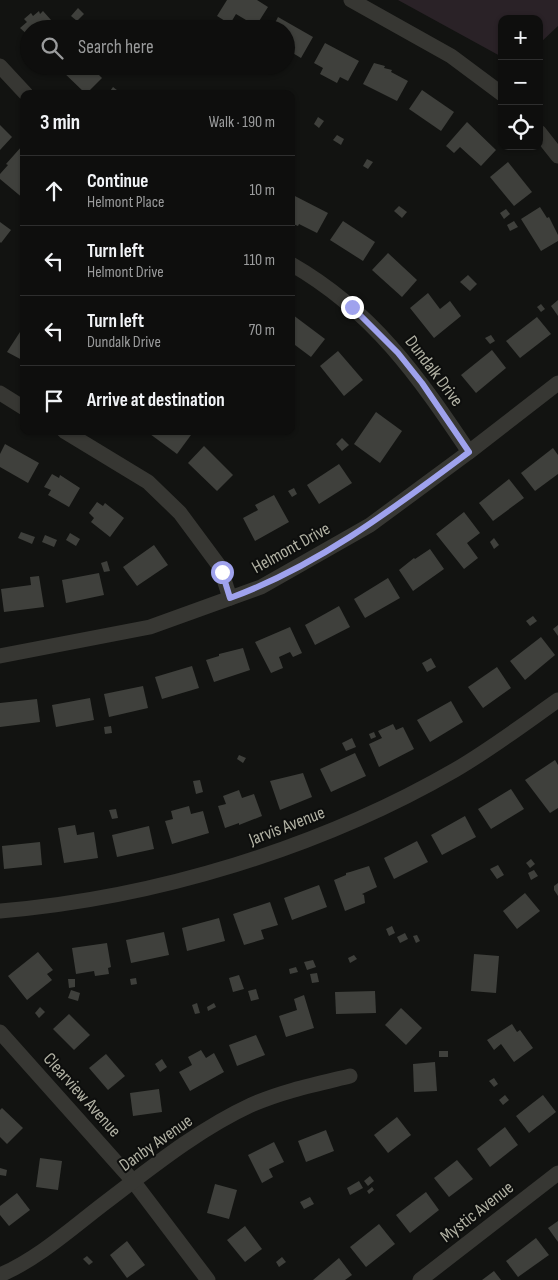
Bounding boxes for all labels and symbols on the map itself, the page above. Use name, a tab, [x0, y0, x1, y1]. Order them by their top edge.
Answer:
route end	[341, 296, 364, 319]
street label: Dundalk Drive	[401, 332, 467, 410]
street label: Helmont Drive	[248, 518, 334, 578]
route start	[211, 561, 234, 584]
street label: Jarvis Avenue	[245, 802, 328, 850]
street label: Clearview Avenue	[39, 1049, 125, 1141]
street label: Danby Avenue	[115, 1110, 197, 1176]
street label: Mystic Avenue	[436, 1177, 518, 1247]

